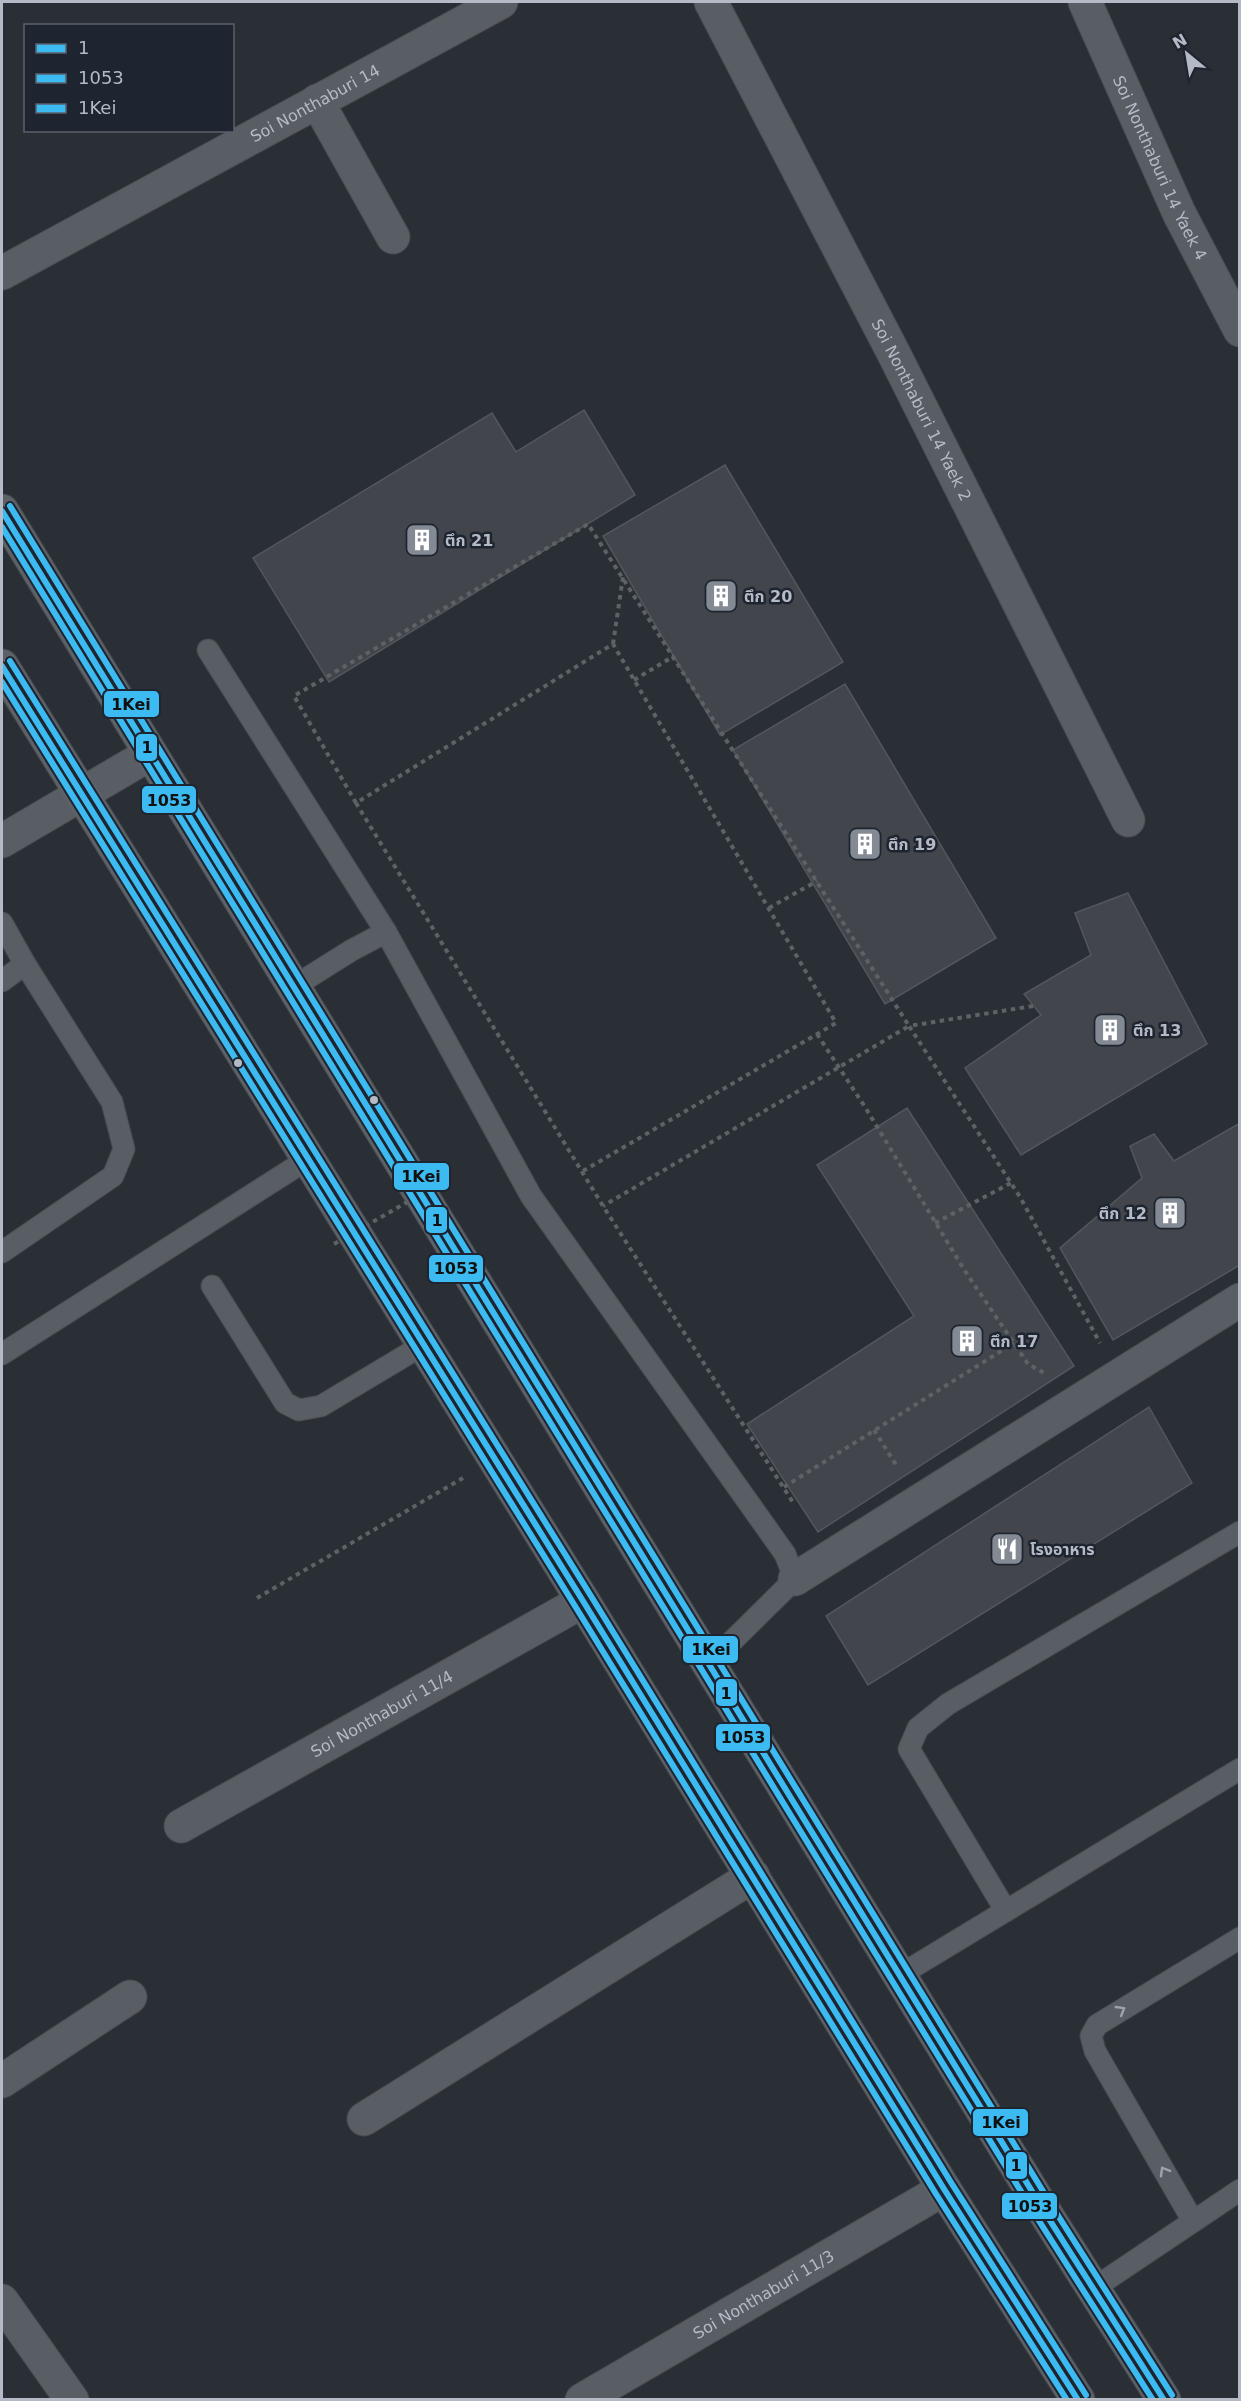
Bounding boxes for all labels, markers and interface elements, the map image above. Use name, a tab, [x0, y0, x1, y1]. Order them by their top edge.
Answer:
legend	[24, 24, 234, 132]
north arrow	[1157, 24, 1217, 84]
text: N	[1169, 30, 1190, 53]
text: 1	[78, 37, 89, 58]
street label: Soi Nonthaburi 14	[247, 61, 383, 146]
text: 1053	[78, 67, 124, 88]
street label: Soi Nonthaburi 14 Yaek 4	[1109, 73, 1211, 263]
text: 1Kei	[78, 97, 116, 118]
street label: Soi Nonthaburi 14 Yaek 2	[867, 316, 975, 504]
building icon: ตึก 21	[404, 522, 440, 558]
place label: ตึก 21	[445, 531, 493, 550]
building icon: ตึก 20	[703, 578, 739, 614]
place label: ตึก 20	[744, 587, 792, 606]
line badge: 1Kei	[103, 690, 160, 718]
text: 1Kei	[111, 695, 151, 714]
line badge: 1	[135, 733, 158, 762]
text: 1	[141, 738, 153, 757]
line badge: 1053	[141, 785, 197, 814]
text: 1053	[147, 791, 191, 810]
building icon: ตึก 19	[847, 826, 883, 862]
place label: ตึก 19	[888, 835, 936, 854]
building icon: ตึก 13	[1092, 1012, 1128, 1048]
place label: ตึก 13	[1133, 1021, 1181, 1040]
unlabelled marker	[232, 1057, 244, 1069]
unlabelled marker	[368, 1094, 380, 1106]
line badge: 1Kei	[393, 1162, 450, 1191]
text: 1Kei	[401, 1167, 441, 1186]
building icon: ตึก 12	[1152, 1195, 1188, 1231]
place label: ตึก 12	[1099, 1204, 1147, 1223]
line badge: 1	[425, 1206, 448, 1234]
text: 1	[431, 1211, 443, 1230]
line badge: 1053	[428, 1254, 484, 1283]
text: 1053	[434, 1259, 478, 1278]
building icon: ตึก 17	[949, 1323, 985, 1359]
place label: ตึก 17	[990, 1332, 1038, 1351]
restaurant icon: โรงอาหาร	[989, 1531, 1025, 1567]
place label: โรงอาหาร	[1030, 1540, 1095, 1559]
line badge: 1Kei	[682, 1635, 739, 1664]
text: 1Kei	[691, 1640, 731, 1659]
street label: Soi Nonthaburi 11/4	[307, 1667, 456, 1761]
line badge: 1	[715, 1678, 738, 1707]
text: 1	[720, 1684, 732, 1703]
line badge: 1053	[715, 1723, 771, 1752]
text: 1053	[721, 1728, 765, 1747]
one-way arrow	[1115, 2005, 1125, 2017]
line badge: 1Kei	[972, 2108, 1029, 2137]
text: 1Kei	[981, 2113, 1021, 2132]
line badge: 1	[1005, 2151, 1028, 2180]
text: 1	[1010, 2156, 1022, 2175]
one-way arrow	[1160, 2167, 1171, 2177]
line badge: 1053	[1001, 2192, 1058, 2220]
text: 1053	[1008, 2197, 1052, 2216]
street label: Soi Nonthaburi 11/3	[690, 2246, 838, 2343]

